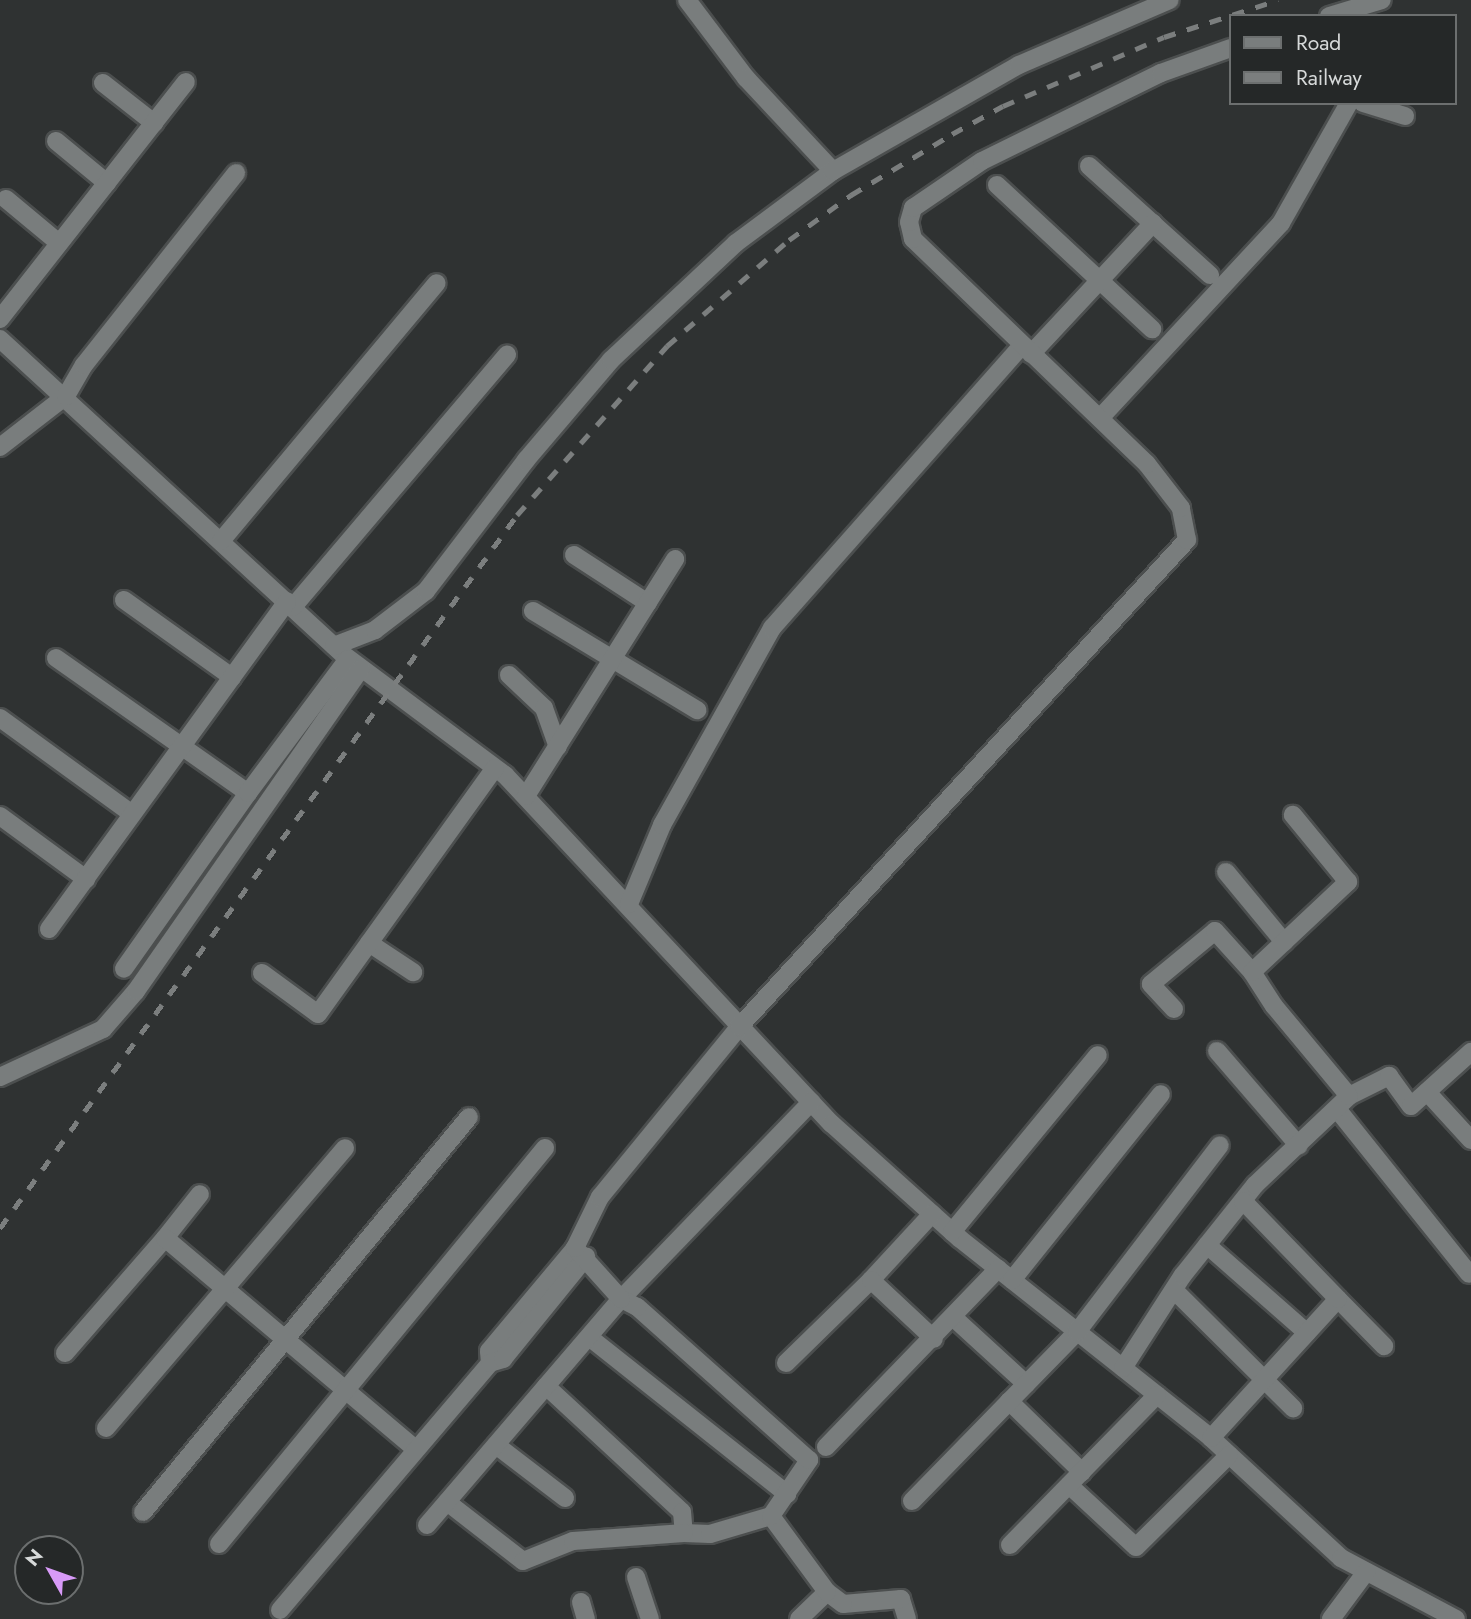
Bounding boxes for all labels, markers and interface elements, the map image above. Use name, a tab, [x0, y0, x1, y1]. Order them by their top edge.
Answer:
legend	[1230, 14, 1457, 105]
text: Road	[1296, 28, 1341, 58]
text: Railway	[1296, 63, 1362, 93]
north arrow	[14, 1535, 84, 1605]
text: N	[19, 1543, 49, 1572]

